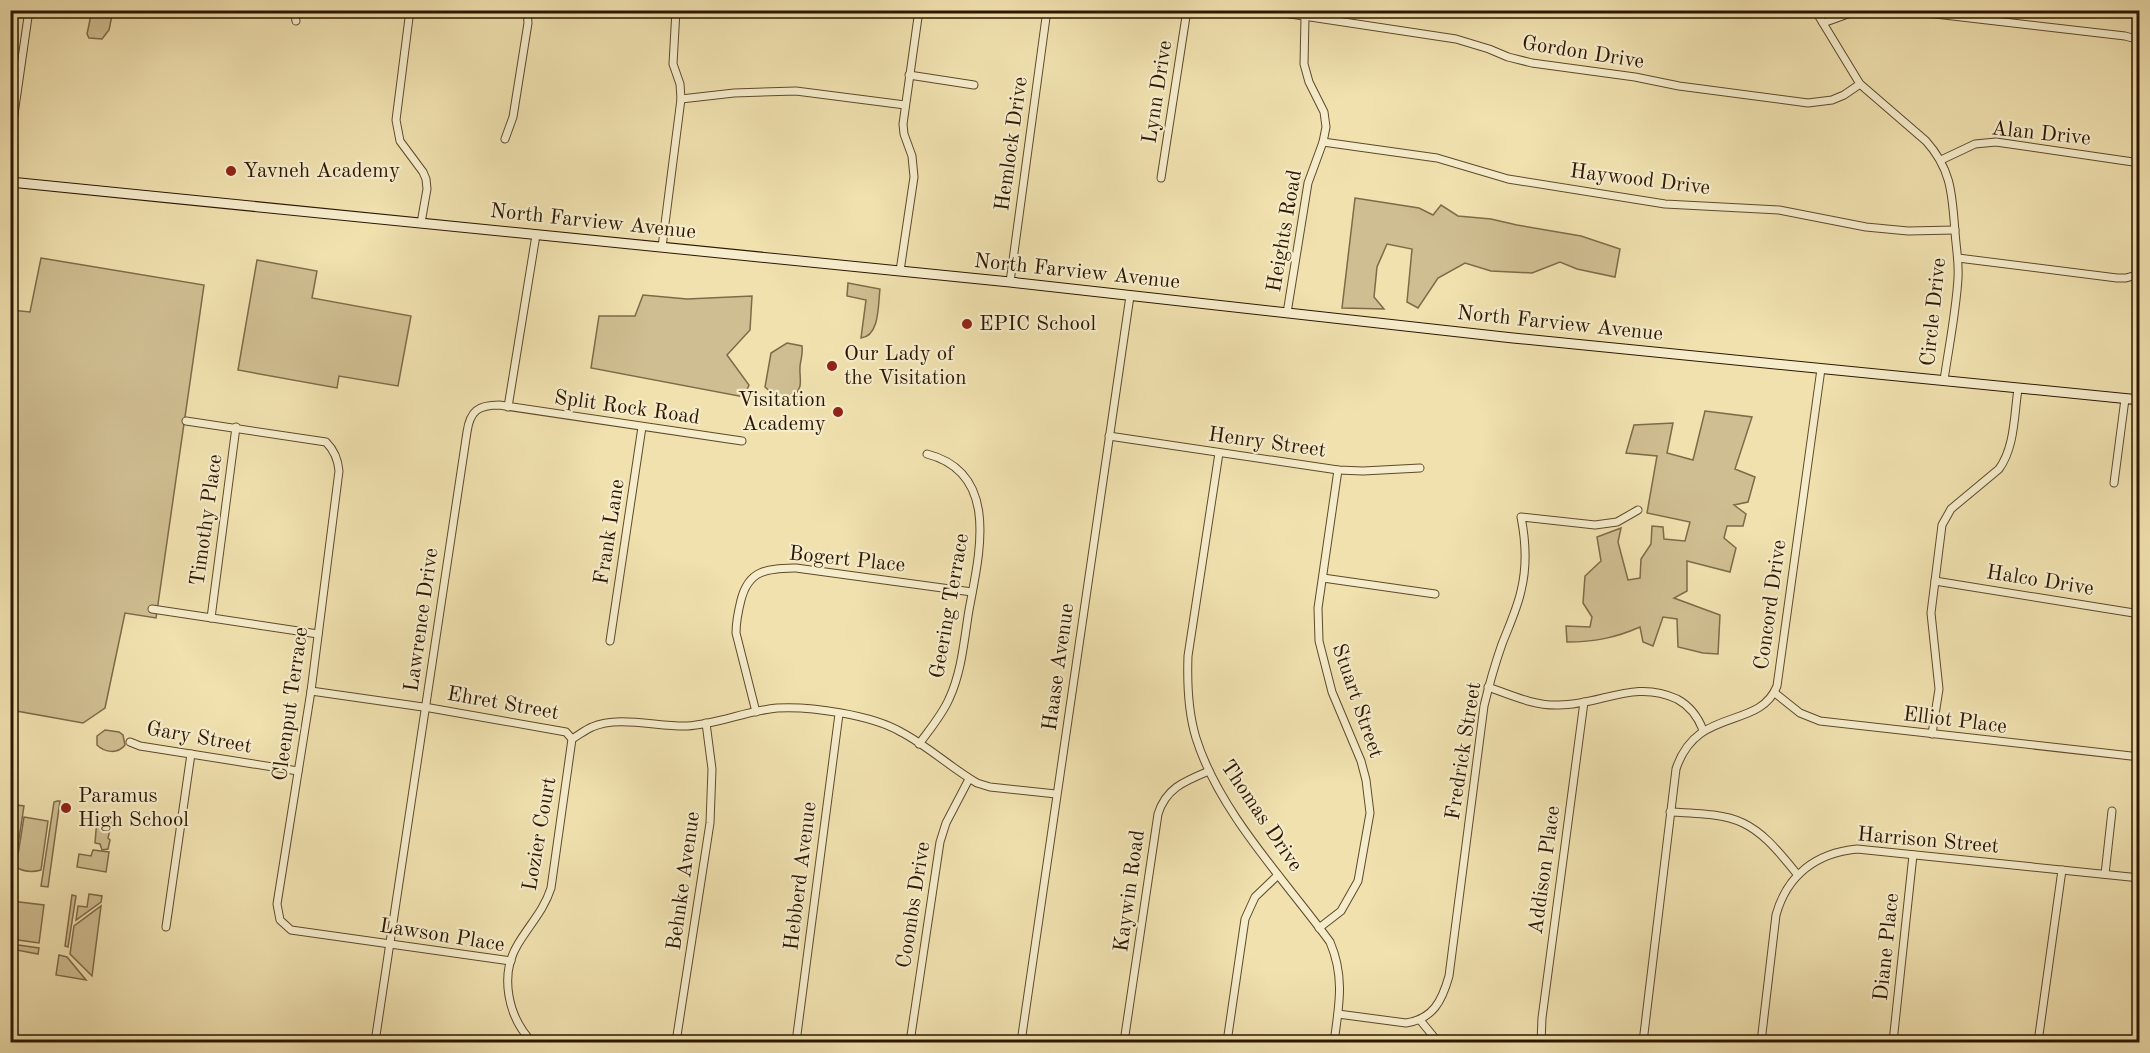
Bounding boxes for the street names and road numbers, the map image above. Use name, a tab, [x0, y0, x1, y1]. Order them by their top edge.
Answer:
street label: Gordon Drive	[1521, 33, 1645, 73]
street label: Lynn Drive	[1139, 39, 1177, 145]
street label: Hemlock Drive	[992, 76, 1032, 212]
street label: Alan Drive	[1990, 118, 2092, 150]
street label: Haywood Drive	[1569, 161, 1711, 199]
street label: Heights Road	[1264, 168, 1306, 294]
street label: North Farview Avenue	[489, 201, 697, 243]
street label: North Farview Avenue	[973, 251, 1181, 293]
street label: Circle Drive	[1918, 257, 1950, 367]
street label: North Farview Avenue	[1456, 303, 1664, 345]
street label: Split Rock Road	[553, 387, 701, 429]
street label: Henry Street	[1207, 424, 1327, 462]
street label: Timothy Place	[187, 453, 227, 587]
street label: Frank Lane	[591, 478, 629, 586]
street label: Geering Terrace	[927, 532, 973, 680]
street label: Concord Drive	[1751, 539, 1791, 671]
street label: Bogert Place	[788, 543, 906, 577]
street label: Lawrence Drive	[402, 547, 442, 693]
street label: Halco Drive	[1985, 562, 2095, 600]
street label: Haase Avenue	[1040, 602, 1078, 732]
street label: Cleenput Terrace	[270, 626, 312, 782]
street label: Stuart Street	[1328, 641, 1386, 761]
street label: Fredrick Street	[1443, 681, 1485, 821]
street label: Ehret Street	[445, 684, 561, 724]
street label: Elliot Place	[1902, 704, 2008, 738]
street label: Gary Street	[145, 718, 253, 758]
street label: Thomas Drive	[1216, 757, 1306, 875]
street label: Lozier Court	[520, 775, 560, 893]
street label: Hebberd Avenue	[781, 801, 821, 951]
street label: Addison Place	[1526, 804, 1564, 936]
street label: Behnke Avenue	[664, 810, 704, 952]
street label: Harrison Street	[1856, 824, 2000, 858]
street label: Kaywin Road	[1111, 829, 1149, 953]
street label: Coombs Drive	[894, 840, 934, 970]
street label: Diane Place	[1871, 892, 1903, 1002]
street label: Lawson Place	[378, 916, 506, 956]

